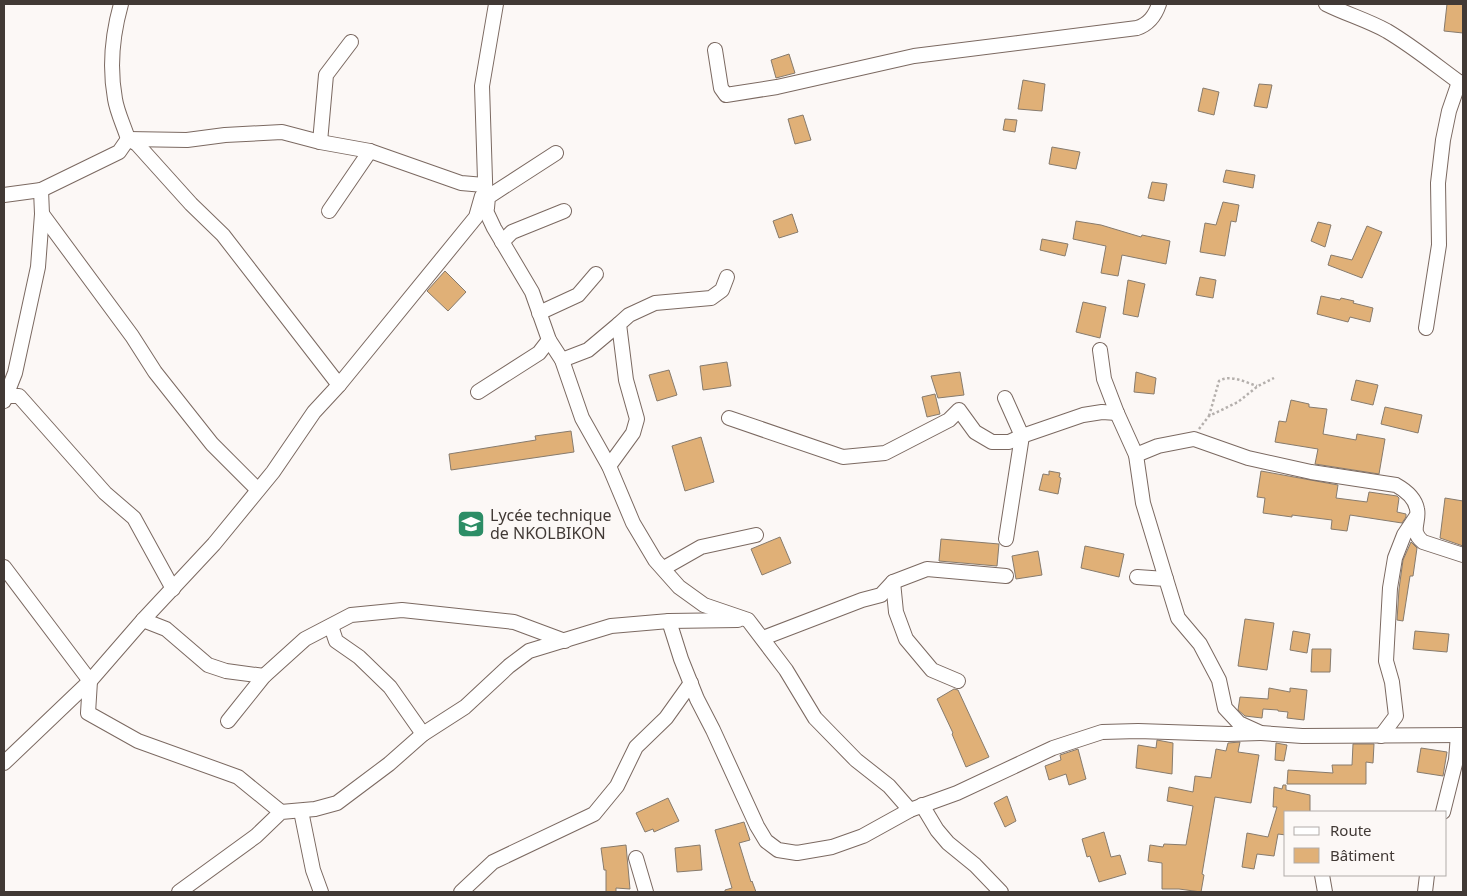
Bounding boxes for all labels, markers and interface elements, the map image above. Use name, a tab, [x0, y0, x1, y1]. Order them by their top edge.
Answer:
place label: Lycée technique de NKOLBIKON	[490, 504, 612, 544]
school or university icon: Lycée technique de NKOLBIKON	[456, 509, 486, 539]
legend	[1284, 811, 1447, 876]
text: Route	[1330, 820, 1372, 840]
text: Bâtiment	[1330, 845, 1395, 865]

